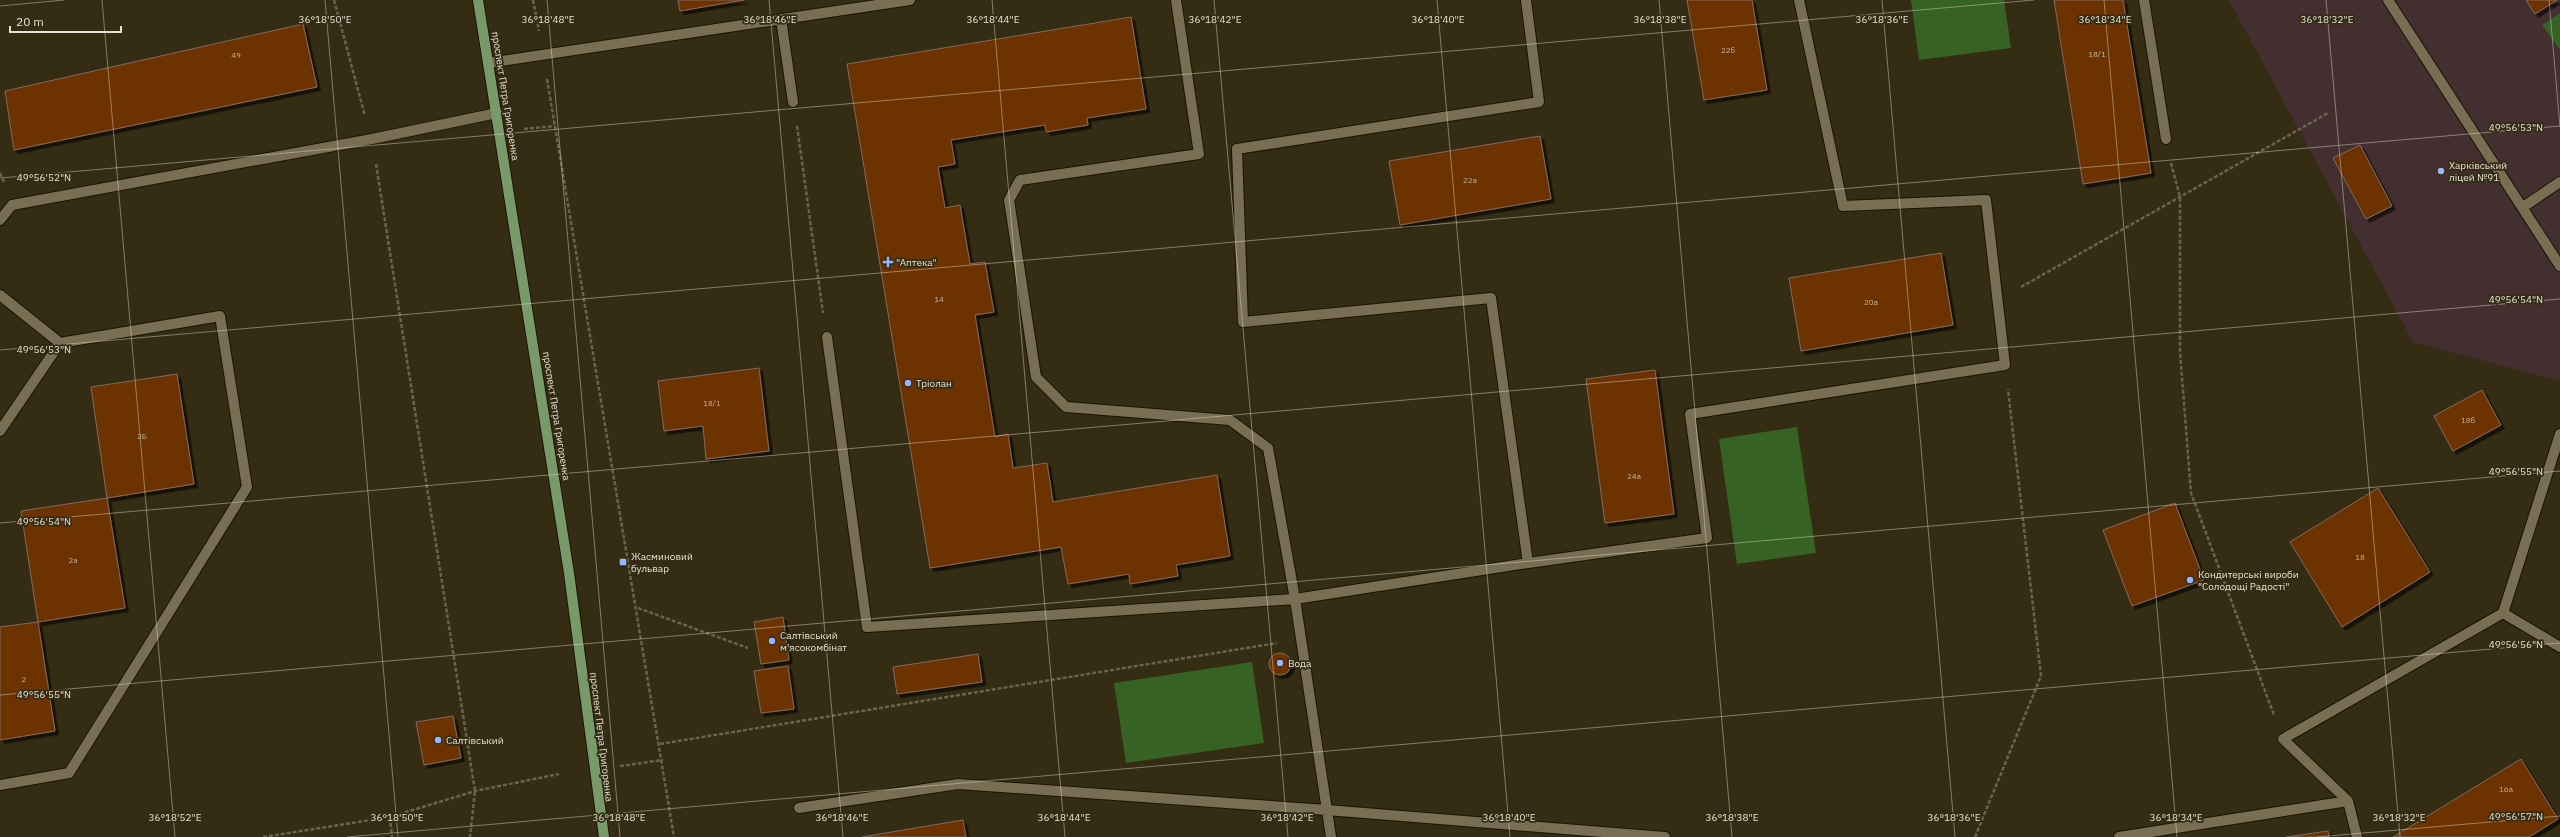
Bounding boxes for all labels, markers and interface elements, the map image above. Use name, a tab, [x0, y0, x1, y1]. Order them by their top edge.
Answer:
scale bar	[10, 8, 121, 34]
text: 36°18'50"E	[298, 13, 352, 26]
text: 36°18'48"E	[521, 13, 575, 26]
text: 36°18'46"E	[743, 13, 797, 26]
text: 36°18'44"E	[966, 13, 1020, 26]
text: 36°18'42"E	[1188, 13, 1242, 26]
text: 36°18'40"E	[1411, 13, 1465, 26]
text: 36°18'38"E	[1633, 13, 1687, 26]
text: 36°18'36"E	[1855, 13, 1909, 26]
text: 36°18'34"E	[2078, 13, 2132, 26]
text: 36°18'32"E	[2300, 13, 2354, 26]
text: 20 m	[16, 14, 44, 29]
street label: проспект Петра Григоренка	[489, 31, 522, 162]
house number: 22б	[1721, 45, 1736, 55]
house number: 18/1	[2088, 49, 2106, 59]
house number: 49	[231, 50, 241, 60]
text: 49°56'53"N	[2489, 121, 2543, 134]
place label: Харківський ліцей №91	[2449, 159, 2507, 184]
marker: Харківський ліцей №91	[2436, 166, 2446, 176]
text: 49°56'52"N	[17, 171, 71, 184]
house number: 22а	[1463, 175, 1478, 185]
place label: "Аптека"	[896, 256, 937, 269]
marker: "Аптека"	[883, 257, 893, 267]
text: 49°56'54"N	[2489, 293, 2543, 306]
house number: 14	[934, 294, 944, 304]
house number: 20а	[1864, 297, 1879, 307]
text: 49°56'53"N	[17, 343, 71, 356]
street label: проспект Петра Григоренка	[540, 351, 573, 482]
place label: Тріолан	[916, 377, 952, 390]
marker: Тріолан	[903, 378, 913, 388]
house number: 18/1	[703, 398, 721, 408]
house number: 18б	[2461, 415, 2476, 425]
house number: 2Б	[137, 431, 147, 441]
text: 49°56'55"N	[2489, 465, 2543, 478]
house number: 24а	[1627, 471, 1642, 481]
text: 49°56'54"N	[17, 515, 71, 528]
place label: Жасминовий бульвар	[631, 550, 693, 575]
house number: 18	[2355, 552, 2365, 562]
house number: 2а	[68, 555, 78, 565]
marker: Жасминовий бульвар	[618, 557, 628, 567]
place label: Кондитерські вироби "Солодощі Радості"	[2198, 568, 2299, 593]
marker: Кондитерські вироби "Солодощі Радості"	[2185, 575, 2195, 585]
place label: Салтівський м'ясокомбінат	[780, 629, 847, 654]
marker: Салтівський м'ясокомбінат	[767, 636, 777, 646]
text: 49°56'56"N	[2489, 638, 2543, 651]
place label: Вода	[1288, 657, 1312, 670]
marker: Вода	[1275, 658, 1285, 668]
street label: проспект Петра Григоренка	[587, 672, 616, 803]
house number: 2	[22, 674, 27, 684]
text: 49°56'55"N	[17, 688, 71, 701]
place label: Салтівський	[446, 734, 504, 747]
marker: Салтівський	[433, 735, 443, 745]
house number: 16а	[2499, 784, 2514, 794]
text: 49°56'57"N	[2489, 810, 2543, 823]
text: 36°18'52"E	[148, 811, 202, 824]
text: 36°18'50"E	[370, 811, 424, 824]
text: 36°18'48"E	[592, 811, 646, 824]
text: 36°18'46"E	[815, 811, 869, 824]
text: 36°18'44"E	[1037, 811, 1091, 824]
text: 36°18'42"E	[1260, 811, 1314, 824]
text: 36°18'40"E	[1482, 811, 1536, 824]
text: 36°18'38"E	[1705, 811, 1759, 824]
text: 36°18'36"E	[1927, 811, 1981, 824]
text: 36°18'34"E	[2149, 811, 2203, 824]
text: 36°18'32"E	[2372, 811, 2426, 824]

